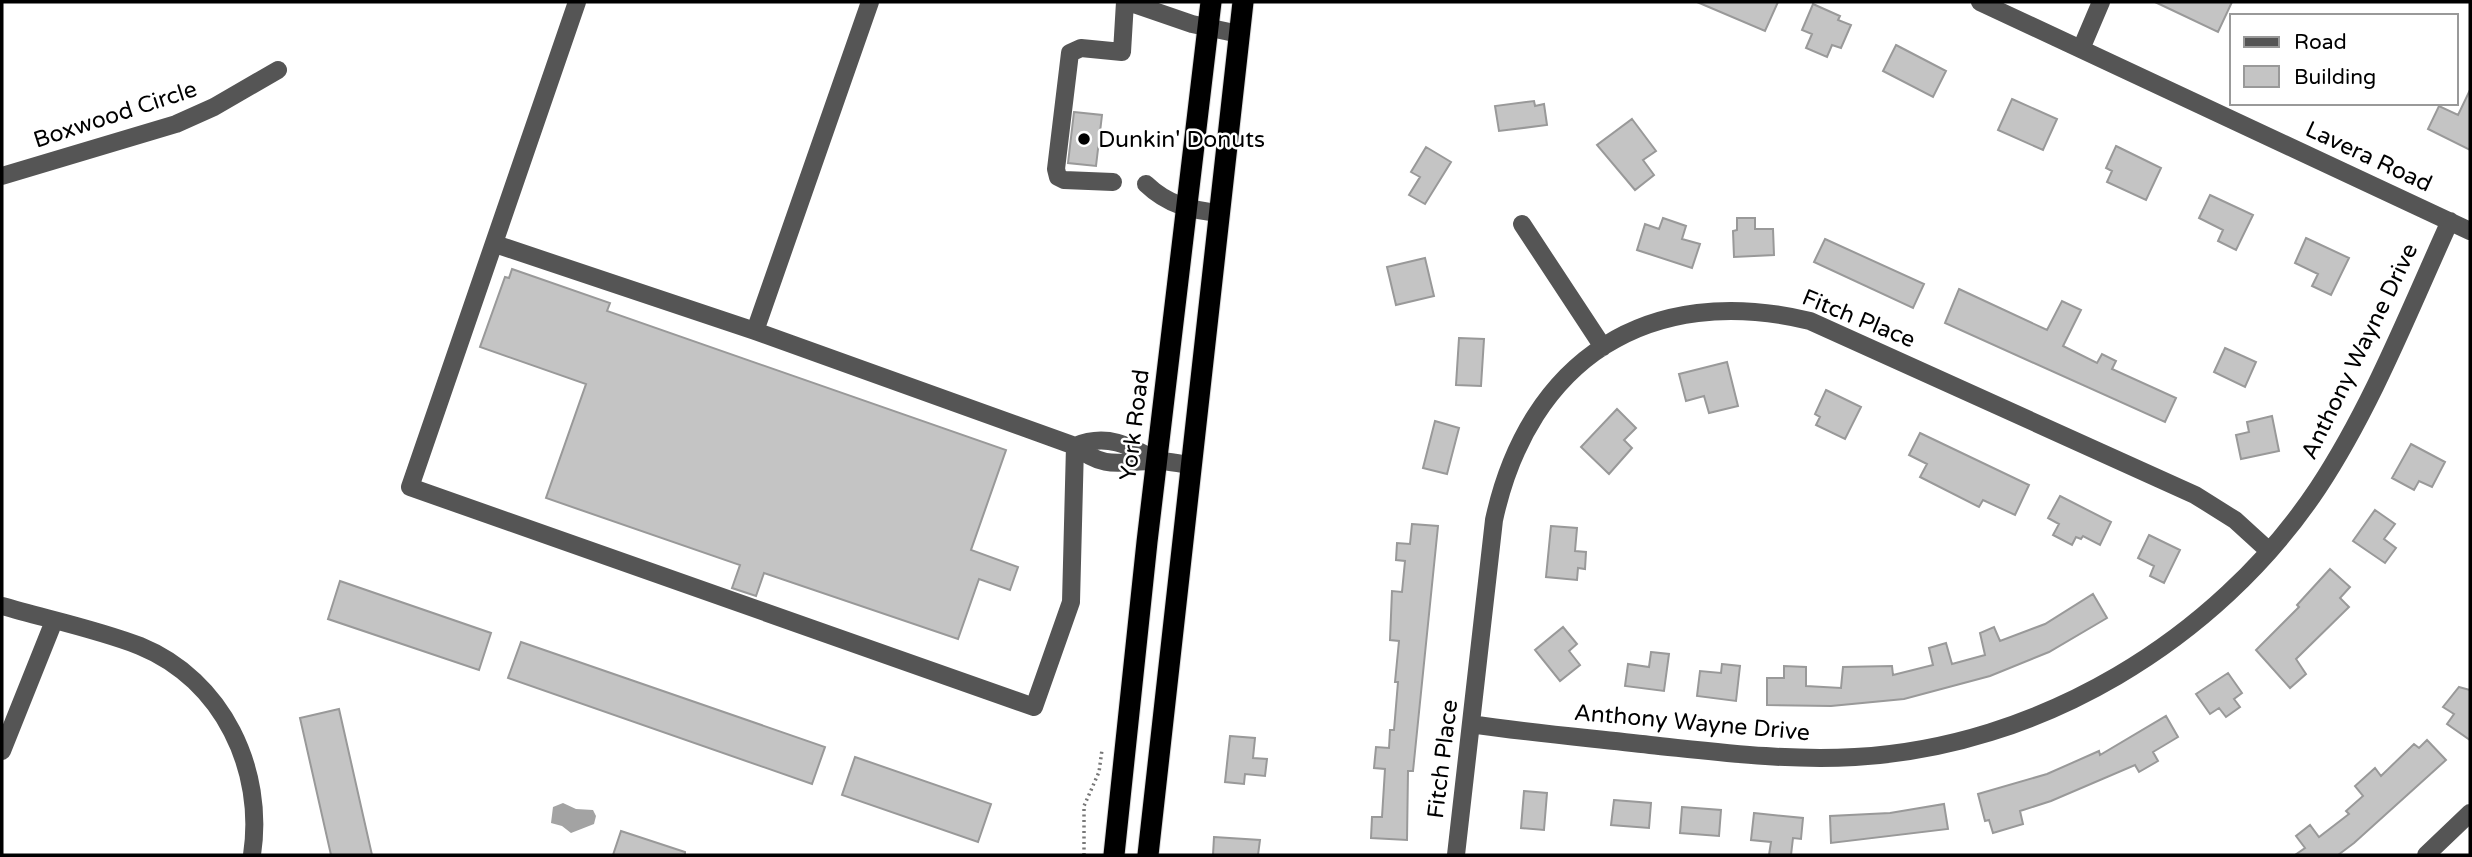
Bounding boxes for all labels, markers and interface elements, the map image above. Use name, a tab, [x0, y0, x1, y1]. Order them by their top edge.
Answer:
legend	[2230, 14, 2458, 105]
text: Road	[2294, 30, 2347, 55]
text: Building	[2294, 65, 2376, 90]
street label: Boxwood Circle	[30, 75, 200, 155]
street label: Lavera Road	[2301, 115, 2436, 198]
place label: Dunkin' Donuts	[1098, 126, 1265, 154]
marker: Dunkin' Donuts	[1076, 131, 1092, 147]
street label: Anthony Wayne Drive	[2295, 239, 2424, 464]
street label: Fitch Place	[1798, 284, 1919, 354]
street label: York Road	[1114, 368, 1156, 482]
street label: Fitch Place	[1422, 698, 1464, 820]
street label: Anthony Wayne Drive	[1573, 699, 1811, 747]

